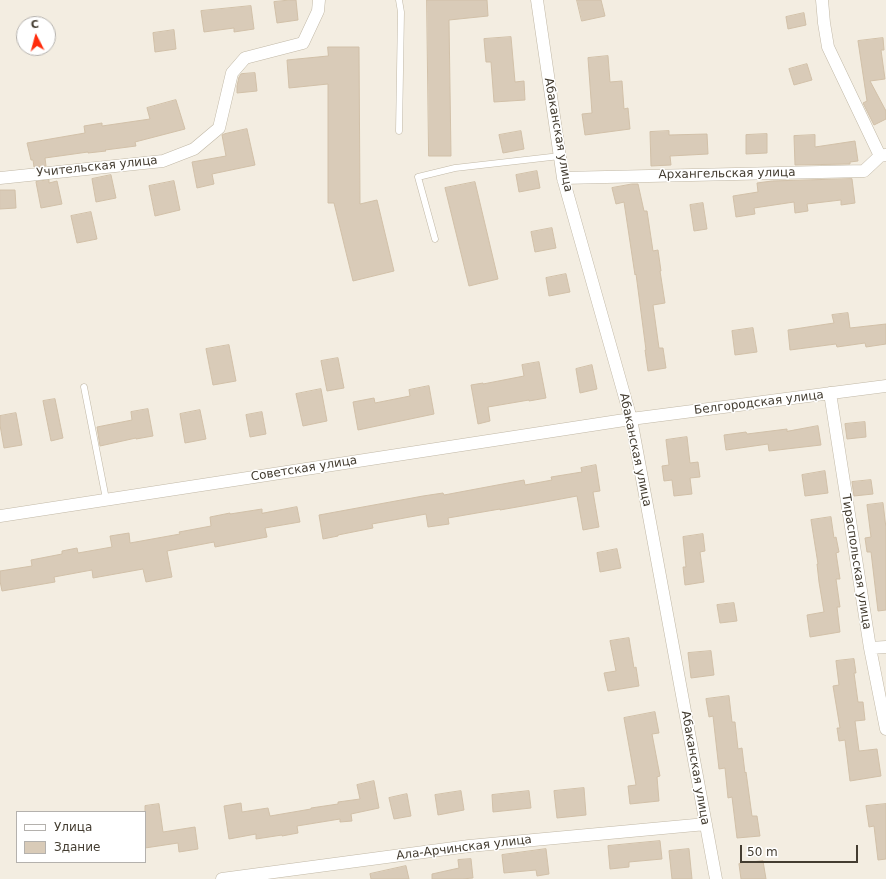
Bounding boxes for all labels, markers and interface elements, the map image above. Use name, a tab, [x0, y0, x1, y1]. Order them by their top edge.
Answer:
north arrow	[16, 16, 56, 56]
text: С	[30, 18, 39, 31]
street label: Абаканская улица	[541, 77, 575, 193]
street label: Учительская улица	[36, 153, 158, 181]
street label: Архангельская улица	[658, 166, 796, 182]
street label: Белгородская улица	[693, 388, 825, 418]
street label: Абаканская улица	[616, 392, 654, 508]
street label: Советская улица	[250, 453, 358, 485]
street label: Тираспольская улица	[838, 493, 874, 631]
street label: Абаканская улица	[678, 710, 712, 826]
legend	[16, 811, 146, 863]
text: Улица	[54, 820, 92, 834]
street label: Ала-Арчинская улица	[395, 833, 533, 863]
scale bar	[742, 837, 860, 863]
text: Здание	[54, 840, 100, 854]
text: 50 m	[747, 845, 778, 859]

